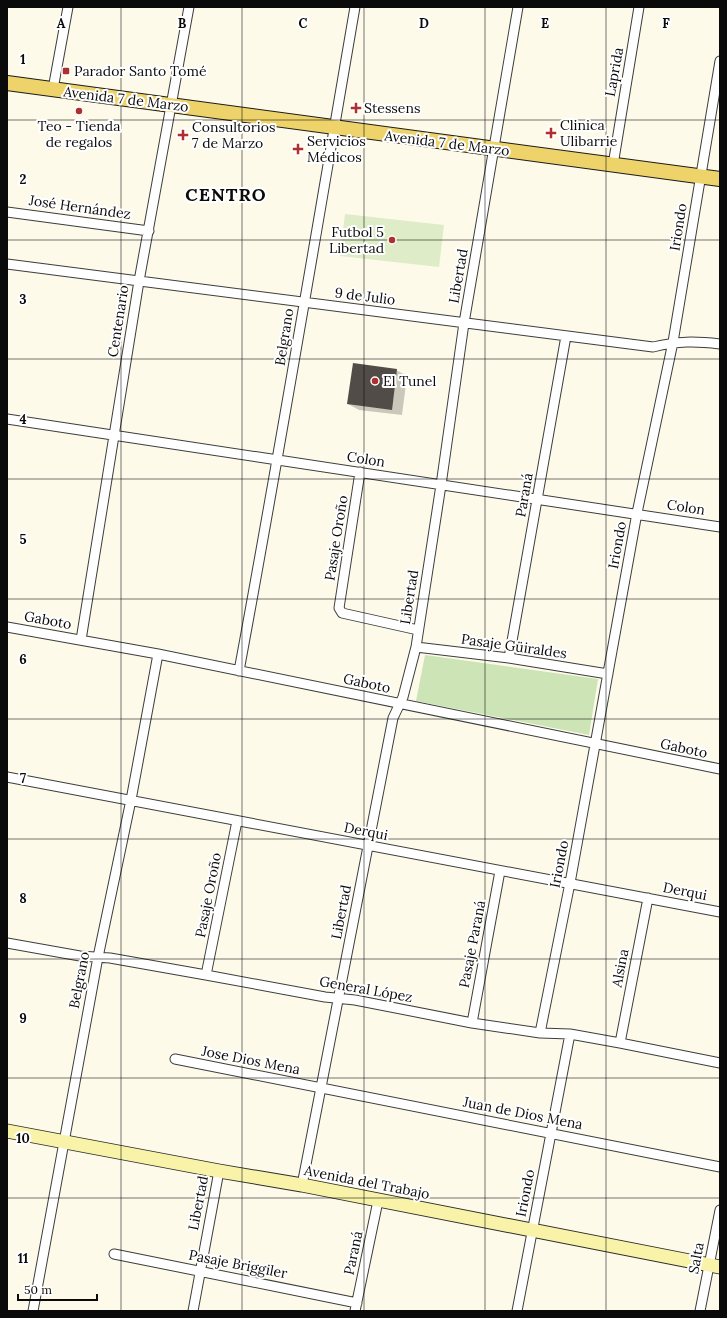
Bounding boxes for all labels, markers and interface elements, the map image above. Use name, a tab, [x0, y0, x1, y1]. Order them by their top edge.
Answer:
text: A	[57, 15, 66, 32]
text: B	[178, 15, 187, 32]
text: C	[299, 15, 308, 32]
text: D	[419, 15, 429, 32]
text: E	[541, 15, 549, 32]
text: F	[662, 15, 670, 32]
street label: Laprida	[601, 46, 627, 98]
text: 1	[20, 51, 26, 68]
place label: Parador Santo Tomé	[74, 62, 207, 80]
marker: Parador Santo Tomé	[61, 66, 71, 76]
street label: Avenida 7 de Marzo	[61, 82, 190, 116]
place label: Stessens	[364, 99, 420, 117]
marker: Stessens	[351, 103, 361, 113]
marker: Teo - Tienda de regalos	[74, 106, 84, 116]
place label: Clinica Ulibarrie	[560, 116, 618, 150]
place label: Teo - Tienda de regalos	[38, 117, 120, 151]
place label: Consultorios 7 de Marzo	[192, 118, 275, 152]
street label: Avenida 7 de Marzo	[382, 126, 511, 160]
marker: Clinica Ulibarrie	[545, 127, 557, 139]
marker: Consultorios 7 de Marzo	[177, 129, 189, 141]
place label: Servicios Médicos	[307, 132, 366, 166]
marker: Servicios Médicos	[292, 143, 304, 155]
text: 2	[20, 171, 27, 188]
district label: CENTRO	[185, 183, 267, 206]
street label: José Hernández	[27, 191, 132, 223]
street label: Iriondo	[665, 202, 691, 252]
place label: Futbol 5 Libertad	[329, 223, 384, 257]
marker: Futbol 5 Libertad	[387, 235, 397, 245]
street label: Libertad	[444, 247, 472, 305]
street label: 9 de Julio	[334, 283, 396, 309]
street label: Centenario	[103, 284, 133, 358]
text: 3	[19, 291, 27, 308]
street label: Belgrano	[271, 307, 297, 367]
place label: El Tunel	[383, 372, 436, 390]
marker: El Tunel	[370, 376, 380, 386]
text: 4	[19, 411, 27, 428]
street label: Colon	[346, 447, 387, 471]
street label: Paraná	[511, 472, 537, 518]
street label: Pasaje Oroño	[320, 494, 352, 582]
street label: Colon	[666, 495, 707, 519]
street label: Iriondo	[604, 520, 630, 570]
text: 5	[19, 531, 27, 548]
street label: Libertad	[396, 568, 422, 626]
street label: Gaboto	[23, 607, 73, 633]
street label: Pasaje Güiraldes	[460, 630, 568, 662]
text: 6	[19, 651, 27, 668]
street label: Gaboto	[342, 669, 392, 697]
street label: Gaboto	[659, 734, 709, 762]
text: 7	[20, 770, 26, 787]
street label: Derqui	[343, 818, 390, 844]
street label: Iriondo	[546, 839, 572, 889]
street label: Pasaje Oroño	[191, 851, 225, 939]
street label: Derqui	[662, 878, 709, 904]
street label: Libertad	[327, 883, 355, 941]
text: 8	[19, 890, 27, 907]
street label: Pasaje Paraná	[455, 899, 489, 989]
street label: Alsina	[607, 947, 633, 990]
street label: Belgrano	[65, 950, 93, 1010]
street label: General López	[318, 972, 414, 1006]
text: 9	[19, 1010, 27, 1027]
street label: Jose Dios Mena	[199, 1041, 302, 1078]
street label: Juan de Dios Mena	[461, 1092, 584, 1133]
text: 10	[16, 1130, 30, 1147]
street label: Avenida del Trabajo	[302, 1161, 431, 1203]
street label: Iriondo	[512, 1168, 538, 1218]
street label: Libertad	[184, 1174, 212, 1232]
street label: Paraná	[340, 1229, 366, 1277]
street label: Salta	[684, 1241, 708, 1275]
street label: Pasaje Briggiler	[187, 1246, 289, 1282]
text: 11	[18, 1250, 28, 1267]
scale bar	[18, 1276, 97, 1302]
text: 50 m	[24, 1282, 52, 1297]

